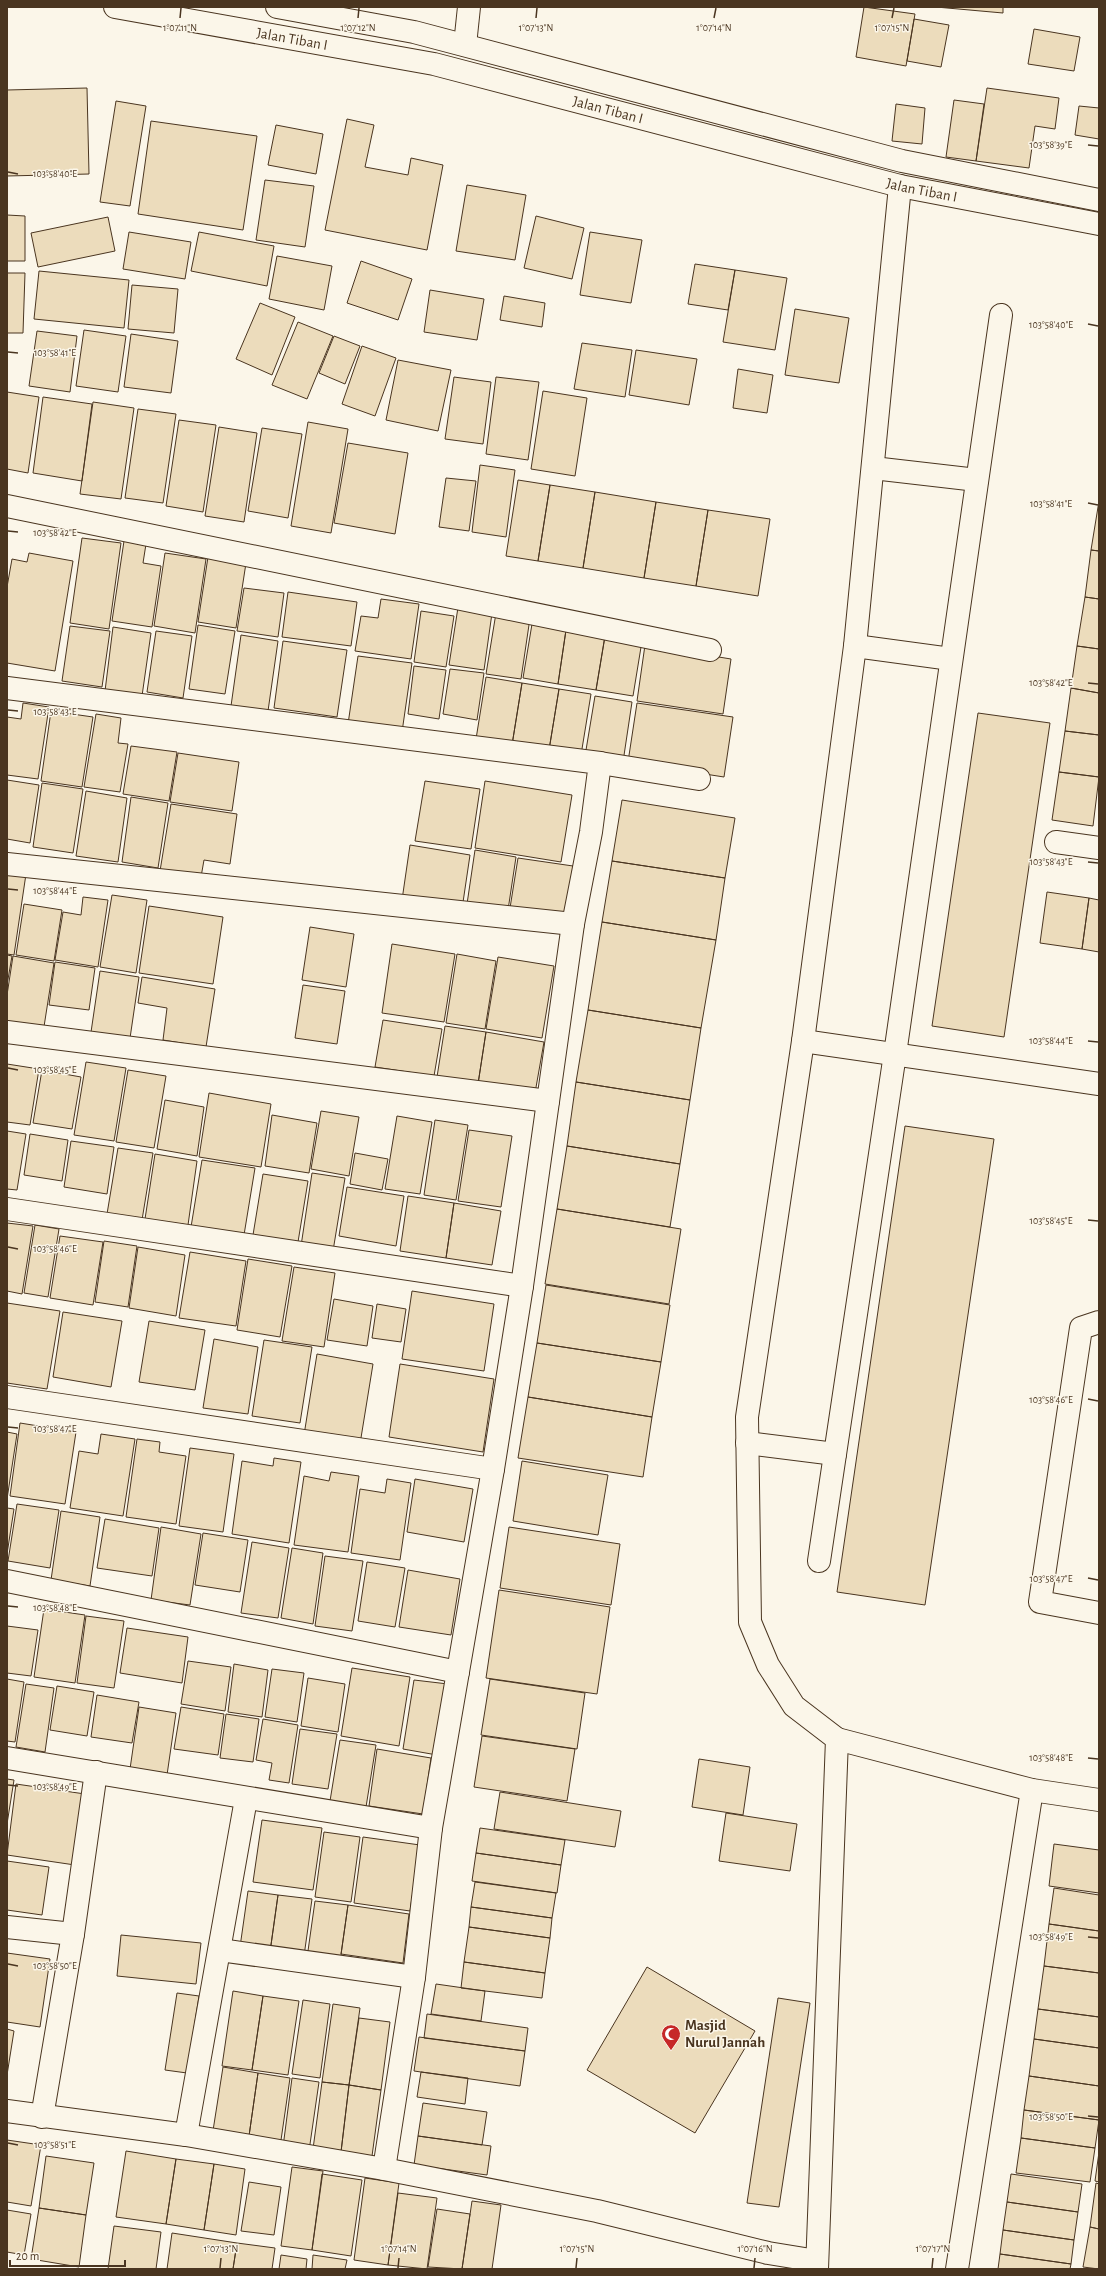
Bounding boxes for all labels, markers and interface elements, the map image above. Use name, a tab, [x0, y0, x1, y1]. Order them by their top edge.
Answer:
text: 1°07'11"N	[163, 23, 197, 33]
text: 1°07'12"N	[340, 23, 376, 33]
text: 1°07'13"N	[519, 23, 553, 33]
text: 1°07'14"N	[696, 23, 732, 33]
text: 1°07'15"N	[875, 23, 909, 33]
street label: Jalan Tiban I	[255, 25, 329, 53]
street label: Jalan Tiban I	[571, 94, 645, 126]
text: 103°58'39"E	[1030, 140, 1073, 150]
text: 103°58'40"E	[33, 169, 77, 179]
street label: Jalan Tiban I	[885, 176, 958, 205]
text: 103°58'40"E	[1029, 320, 1073, 330]
text: 103°58'41"E	[34, 348, 76, 358]
text: 103°58'41"E	[1030, 499, 1072, 509]
text: 103°58'42"E	[33, 528, 77, 538]
text: 103°58'42"E	[1029, 678, 1073, 688]
text: 103°58'43"E	[34, 707, 77, 717]
text: 103°58'43"E	[1030, 857, 1073, 867]
text: 103°58'44"E	[33, 886, 77, 896]
text: 103°58'44"E	[1029, 1036, 1073, 1046]
text: 103°58'45"E	[34, 1065, 77, 1075]
text: 103°58'45"E	[1030, 1216, 1073, 1226]
text: 103°58'46"E	[33, 1244, 77, 1254]
text: 103°58'46"E	[1029, 1395, 1073, 1405]
text: 103°58'47"E	[34, 1424, 77, 1434]
text: 103°58'47"E	[1030, 1574, 1073, 1584]
text: 103°58'48"E	[33, 1603, 77, 1613]
text: 103°58'48"E	[1029, 1753, 1073, 1763]
text: 103°58'49"E	[33, 1782, 77, 1792]
text: 103°58'49"E	[1029, 1932, 1073, 1942]
text: 103°58'50"E	[33, 1961, 77, 1971]
place label: Masjid Nurul Jannah	[685, 2018, 765, 2050]
mosque icon: Masjid Nurul Jannah	[660, 2023, 682, 2051]
text: 103°58'50"E	[1029, 2112, 1073, 2122]
text: 103°58'51"E	[34, 2140, 76, 2150]
scale bar	[10, 2242, 125, 2268]
text: 1°07'13"N	[204, 2244, 238, 2254]
text: 1°07'14"N	[381, 2244, 417, 2254]
text: 1°07'15"N	[560, 2244, 594, 2254]
text: 1°07'16"N	[737, 2244, 773, 2254]
text: 1°07'17"N	[916, 2244, 950, 2254]
text: 20 m	[16, 2250, 39, 2262]

